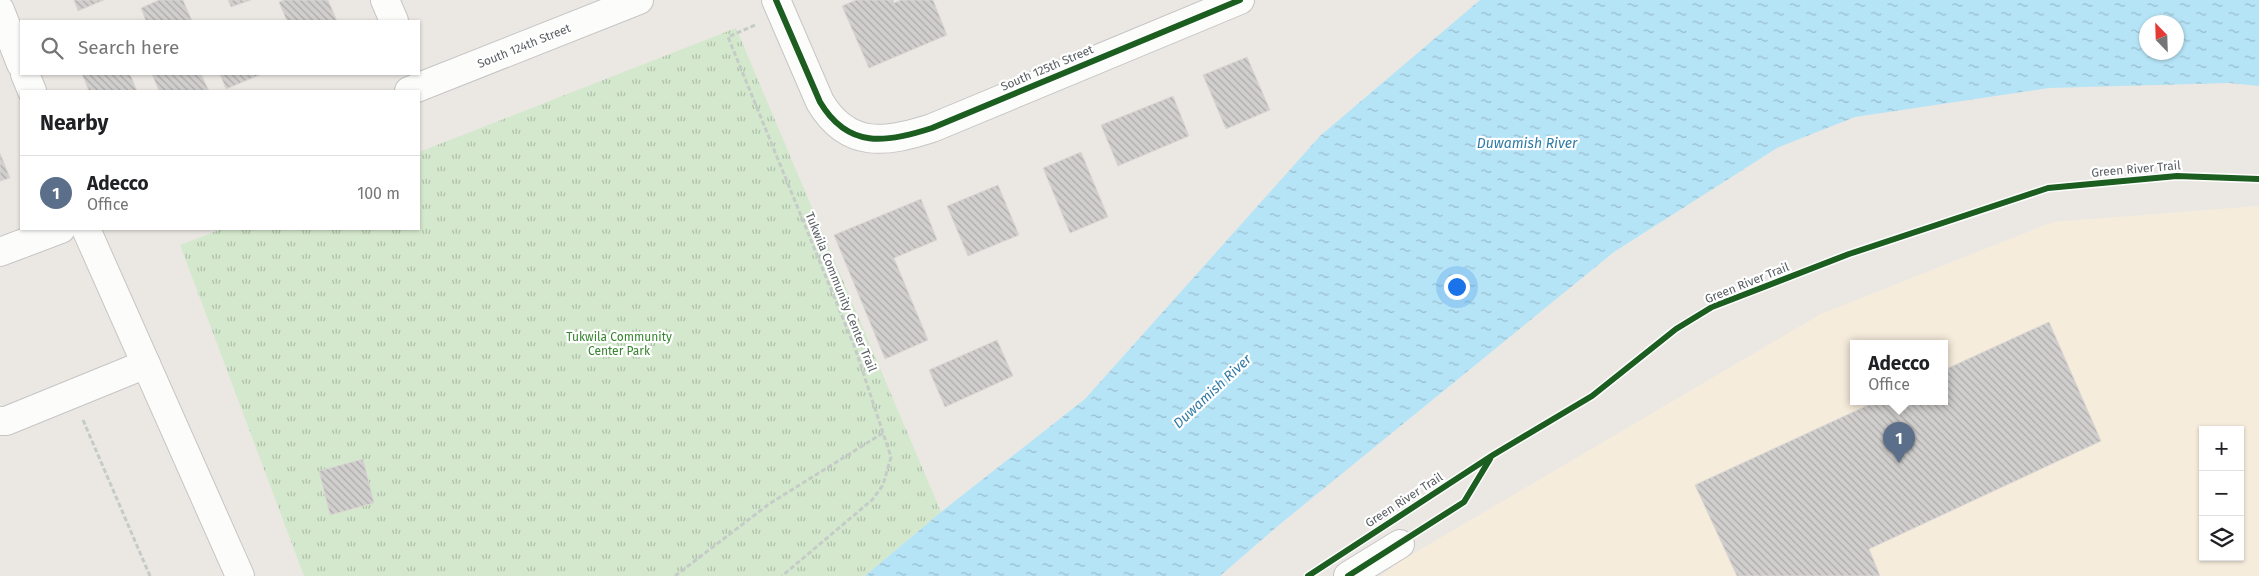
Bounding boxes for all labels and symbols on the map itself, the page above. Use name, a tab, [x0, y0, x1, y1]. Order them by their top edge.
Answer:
north arrow	[2139, 15, 2184, 60]
street label: South 124th Street	[475, 21, 573, 71]
street label: South 125th Street	[999, 42, 1096, 94]
water label: Duwamish River	[1477, 135, 1578, 152]
street label: Green River Trail	[2091, 158, 2182, 180]
street label: Tukwila Community Center Trail	[803, 210, 880, 374]
street label: Green River Trail	[1703, 260, 1792, 306]
your location	[1444, 274, 1470, 300]
park label: Tukwila Community Center Park	[566, 330, 672, 358]
water label: Duwamish River	[1170, 350, 1255, 432]
pin: 1	[1883, 422, 1915, 463]
street label: Green River Trail	[1363, 470, 1446, 530]

